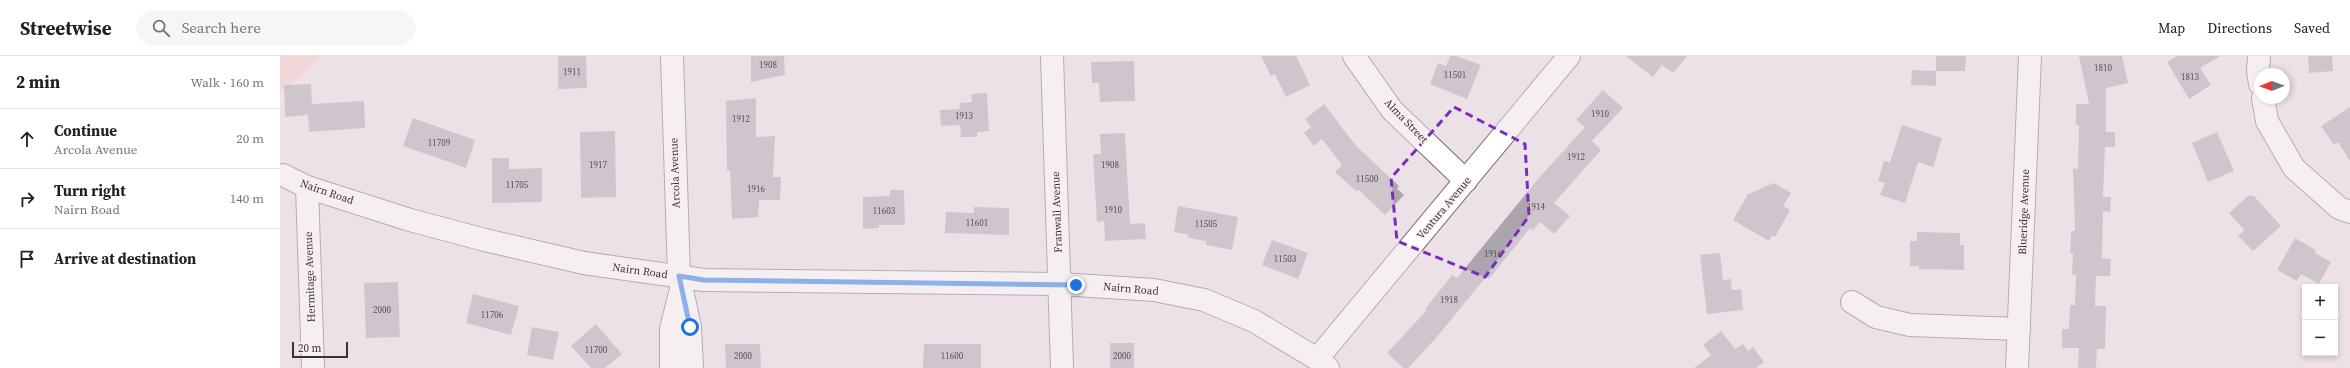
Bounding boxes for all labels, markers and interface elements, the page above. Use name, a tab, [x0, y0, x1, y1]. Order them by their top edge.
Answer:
search box	[136, 10, 416, 46]
text: Streetwise	[20, 15, 112, 41]
icon: search	[150, 17, 172, 39]
text: Search here	[182, 17, 261, 38]
text: Map	[2158, 18, 2185, 38]
text: Directions	[2207, 18, 2272, 38]
text: Saved	[2294, 18, 2330, 38]
house number: 1908	[759, 59, 777, 71]
house number: 1810	[2094, 62, 2112, 74]
house number: 1911	[563, 66, 581, 78]
north arrow	[2254, 68, 2290, 104]
house number: 11501	[1444, 69, 1466, 81]
text: 2 min	[16, 70, 60, 94]
house number: 1813	[2181, 71, 2199, 83]
text: Walk · 160 m	[191, 74, 264, 91]
street label: Alma Street	[1381, 95, 1432, 147]
house number: 1910	[1591, 108, 1609, 120]
house number: 1913	[955, 110, 973, 122]
house number: 1912	[732, 113, 750, 125]
text: Continue	[54, 120, 117, 141]
icon: ahead	[16, 128, 38, 150]
text: 20 m	[236, 130, 264, 147]
house number: 11709	[428, 137, 451, 149]
street label: Arcola Avenue	[666, 137, 684, 209]
text: Arcola Avenue	[54, 141, 137, 158]
house number: 1912	[1567, 151, 1585, 163]
house number: 1917	[589, 159, 607, 171]
house number: 1908	[1101, 159, 1119, 171]
street label: Blueridge Avenue	[2015, 168, 2033, 255]
street label: Franwall Avenue	[1048, 171, 1066, 253]
house number: 11500	[1356, 173, 1379, 185]
street label: Ventura Avenue	[1413, 173, 1475, 243]
street label: Nairn Road	[298, 176, 356, 208]
house number: 11705	[506, 179, 529, 191]
text: Turn right	[54, 180, 126, 201]
house number: 1916	[747, 183, 765, 195]
icon: right	[16, 188, 38, 210]
text: 140 m	[230, 190, 264, 207]
text: Nairn Road	[54, 201, 120, 218]
house number: 1914	[1527, 201, 1545, 213]
house number: 1910	[1104, 204, 1122, 216]
house number: 11603	[873, 205, 896, 217]
house number: 11601	[966, 217, 988, 229]
house number: 11505	[1195, 218, 1218, 230]
street label: Hermitage Avenue	[301, 231, 319, 323]
icon: arrive	[16, 248, 38, 270]
text: Arrive at destination	[54, 248, 196, 269]
house number: 1916	[1484, 248, 1502, 260]
house number: 11503	[1274, 253, 1297, 265]
street label: Nairn Road	[611, 260, 669, 282]
route end	[1067, 276, 1085, 294]
street label: Nairn Road	[1103, 279, 1160, 299]
map controls	[2302, 284, 2338, 356]
button: +	[2302, 284, 2338, 320]
house number: 1918	[1440, 294, 1458, 306]
house number: 2000	[373, 304, 391, 316]
house number: 11706	[481, 309, 504, 321]
route start	[681, 318, 699, 336]
button: −	[2302, 320, 2338, 356]
scale bar	[292, 340, 348, 359]
text: 20 m	[298, 341, 321, 356]
house number: 11700	[585, 344, 608, 356]
house number: 2000	[734, 350, 752, 362]
house number: 11600	[941, 350, 964, 362]
house number: 2000	[1113, 350, 1131, 362]

